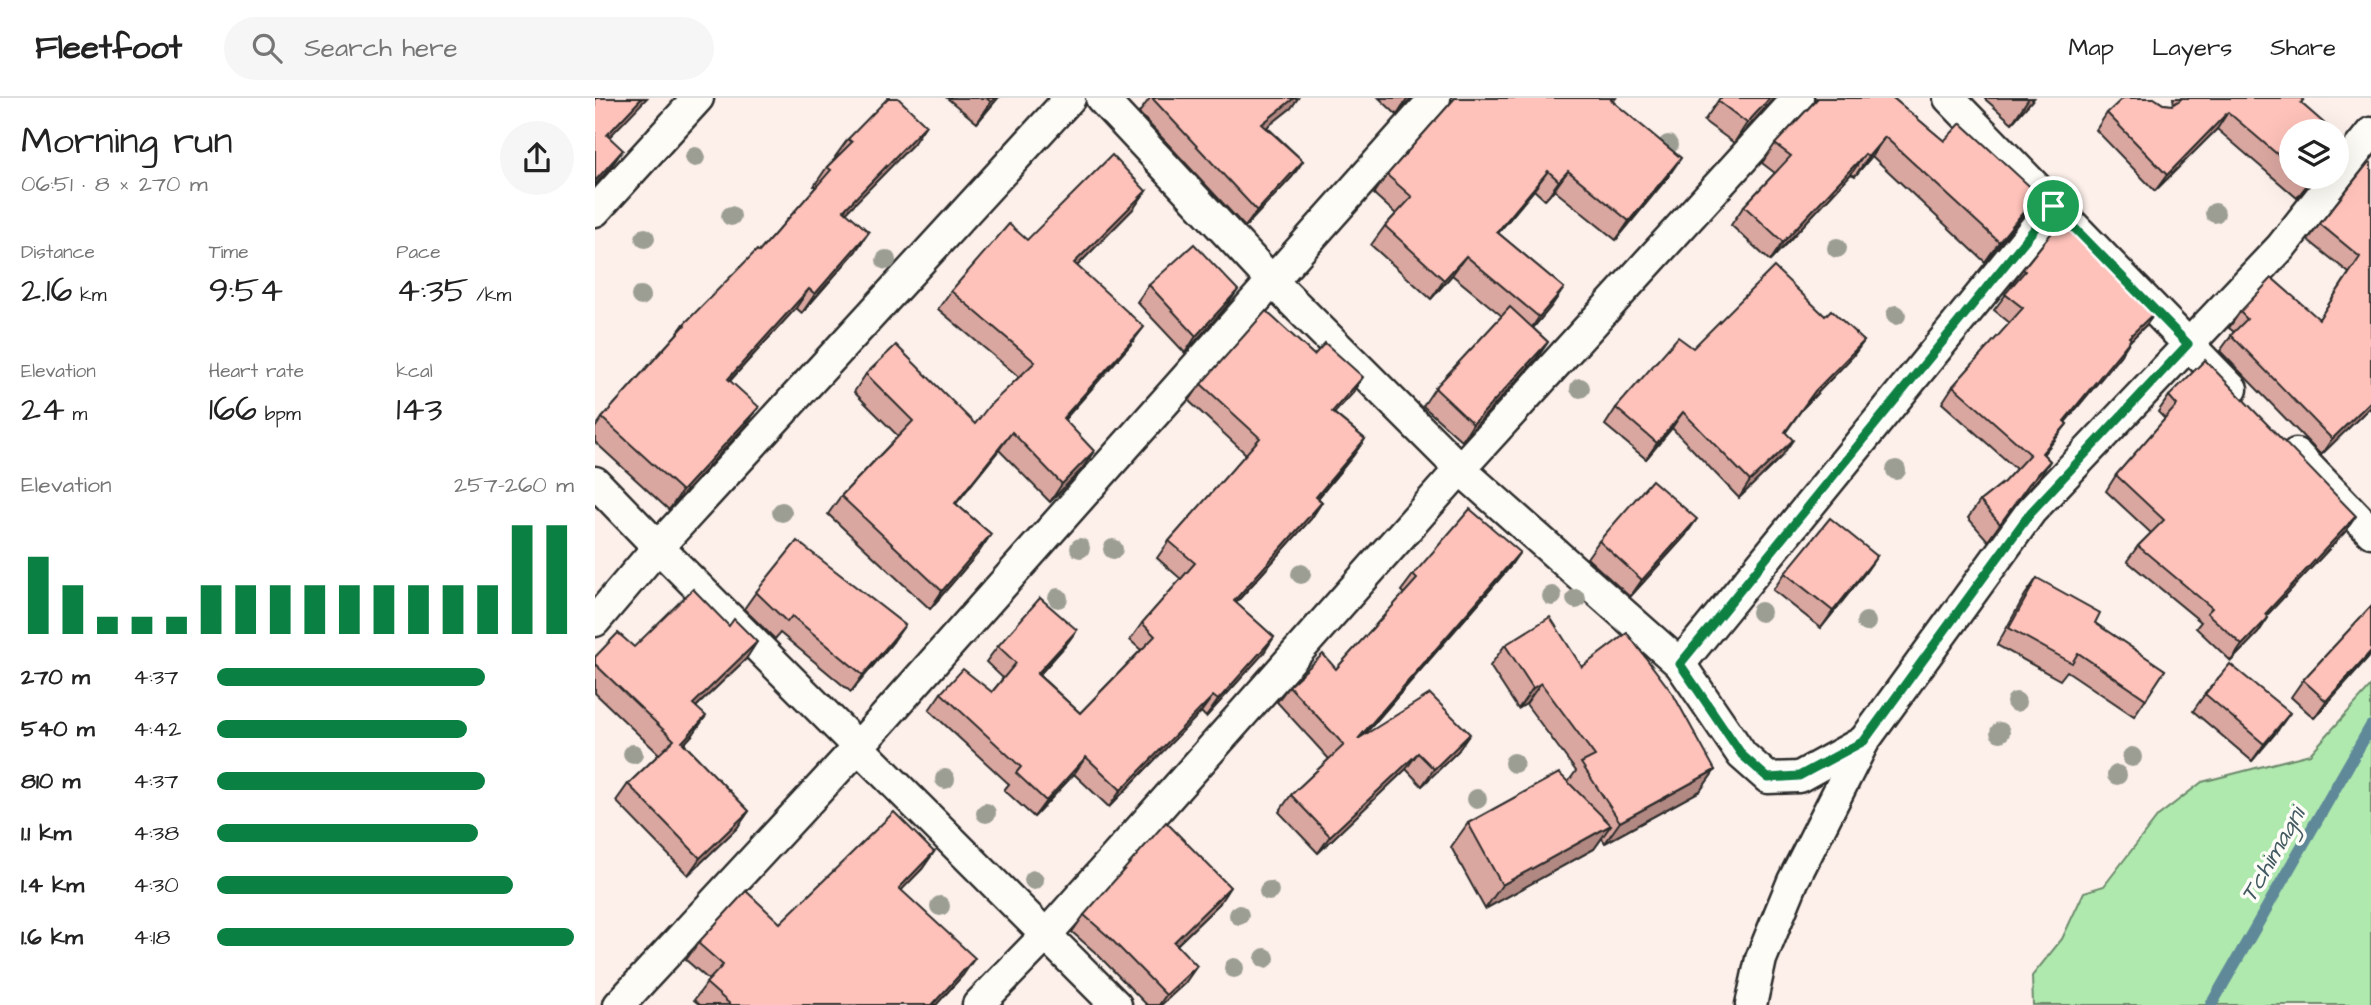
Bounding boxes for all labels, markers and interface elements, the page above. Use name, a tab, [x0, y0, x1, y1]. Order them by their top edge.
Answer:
search box	[224, 17, 714, 80]
text: Fleetfoot	[35, 25, 182, 71]
icon: search	[248, 29, 286, 67]
text: Search here	[304, 30, 458, 66]
text: Map	[2069, 31, 2114, 65]
text: Layers	[2152, 31, 2232, 65]
text: Share	[2270, 31, 2336, 65]
text: Morning run	[21, 116, 233, 168]
map controls	[2279, 119, 2349, 189]
button: layers	[2279, 119, 2349, 189]
button: share	[500, 121, 574, 195]
text: 06:51 · 8 × 270 m	[21, 168, 208, 200]
pin	[2023, 176, 2083, 236]
icon: arrive	[2034, 187, 2072, 225]
text: Distance	[21, 239, 95, 266]
text: Time	[209, 239, 248, 266]
text: Pace	[396, 239, 440, 266]
text: 2.16	[21, 266, 72, 315]
text: 9:54	[209, 266, 283, 315]
text: 4:35	[396, 266, 469, 315]
text: km	[72, 282, 106, 309]
text: /km	[469, 282, 511, 309]
text: Elevation	[21, 358, 96, 385]
text: Heart rate	[209, 358, 304, 385]
text: kcal	[396, 358, 433, 385]
text: 24	[21, 385, 65, 434]
text: 166	[209, 385, 257, 434]
text: 143	[396, 385, 442, 434]
text: m	[65, 401, 87, 428]
text: bpm	[257, 401, 301, 428]
text: Elevation	[21, 469, 112, 501]
text: 257–260 m	[454, 469, 574, 501]
text: 270 m	[21, 661, 90, 693]
text: 4:37	[133, 661, 178, 693]
text: 540 m	[21, 713, 95, 745]
text: 4:42	[133, 713, 181, 745]
text: 810 m	[21, 765, 80, 797]
text: 4:37	[133, 765, 178, 797]
water label: Tchimagni	[2232, 798, 2316, 909]
text: 1.1 km	[21, 817, 71, 849]
text: 4:38	[133, 817, 179, 849]
text: 1.4 km	[21, 869, 84, 901]
text: 4:30	[133, 869, 179, 901]
text: 1.6 km	[21, 921, 83, 953]
text: 4:18	[133, 921, 170, 953]

